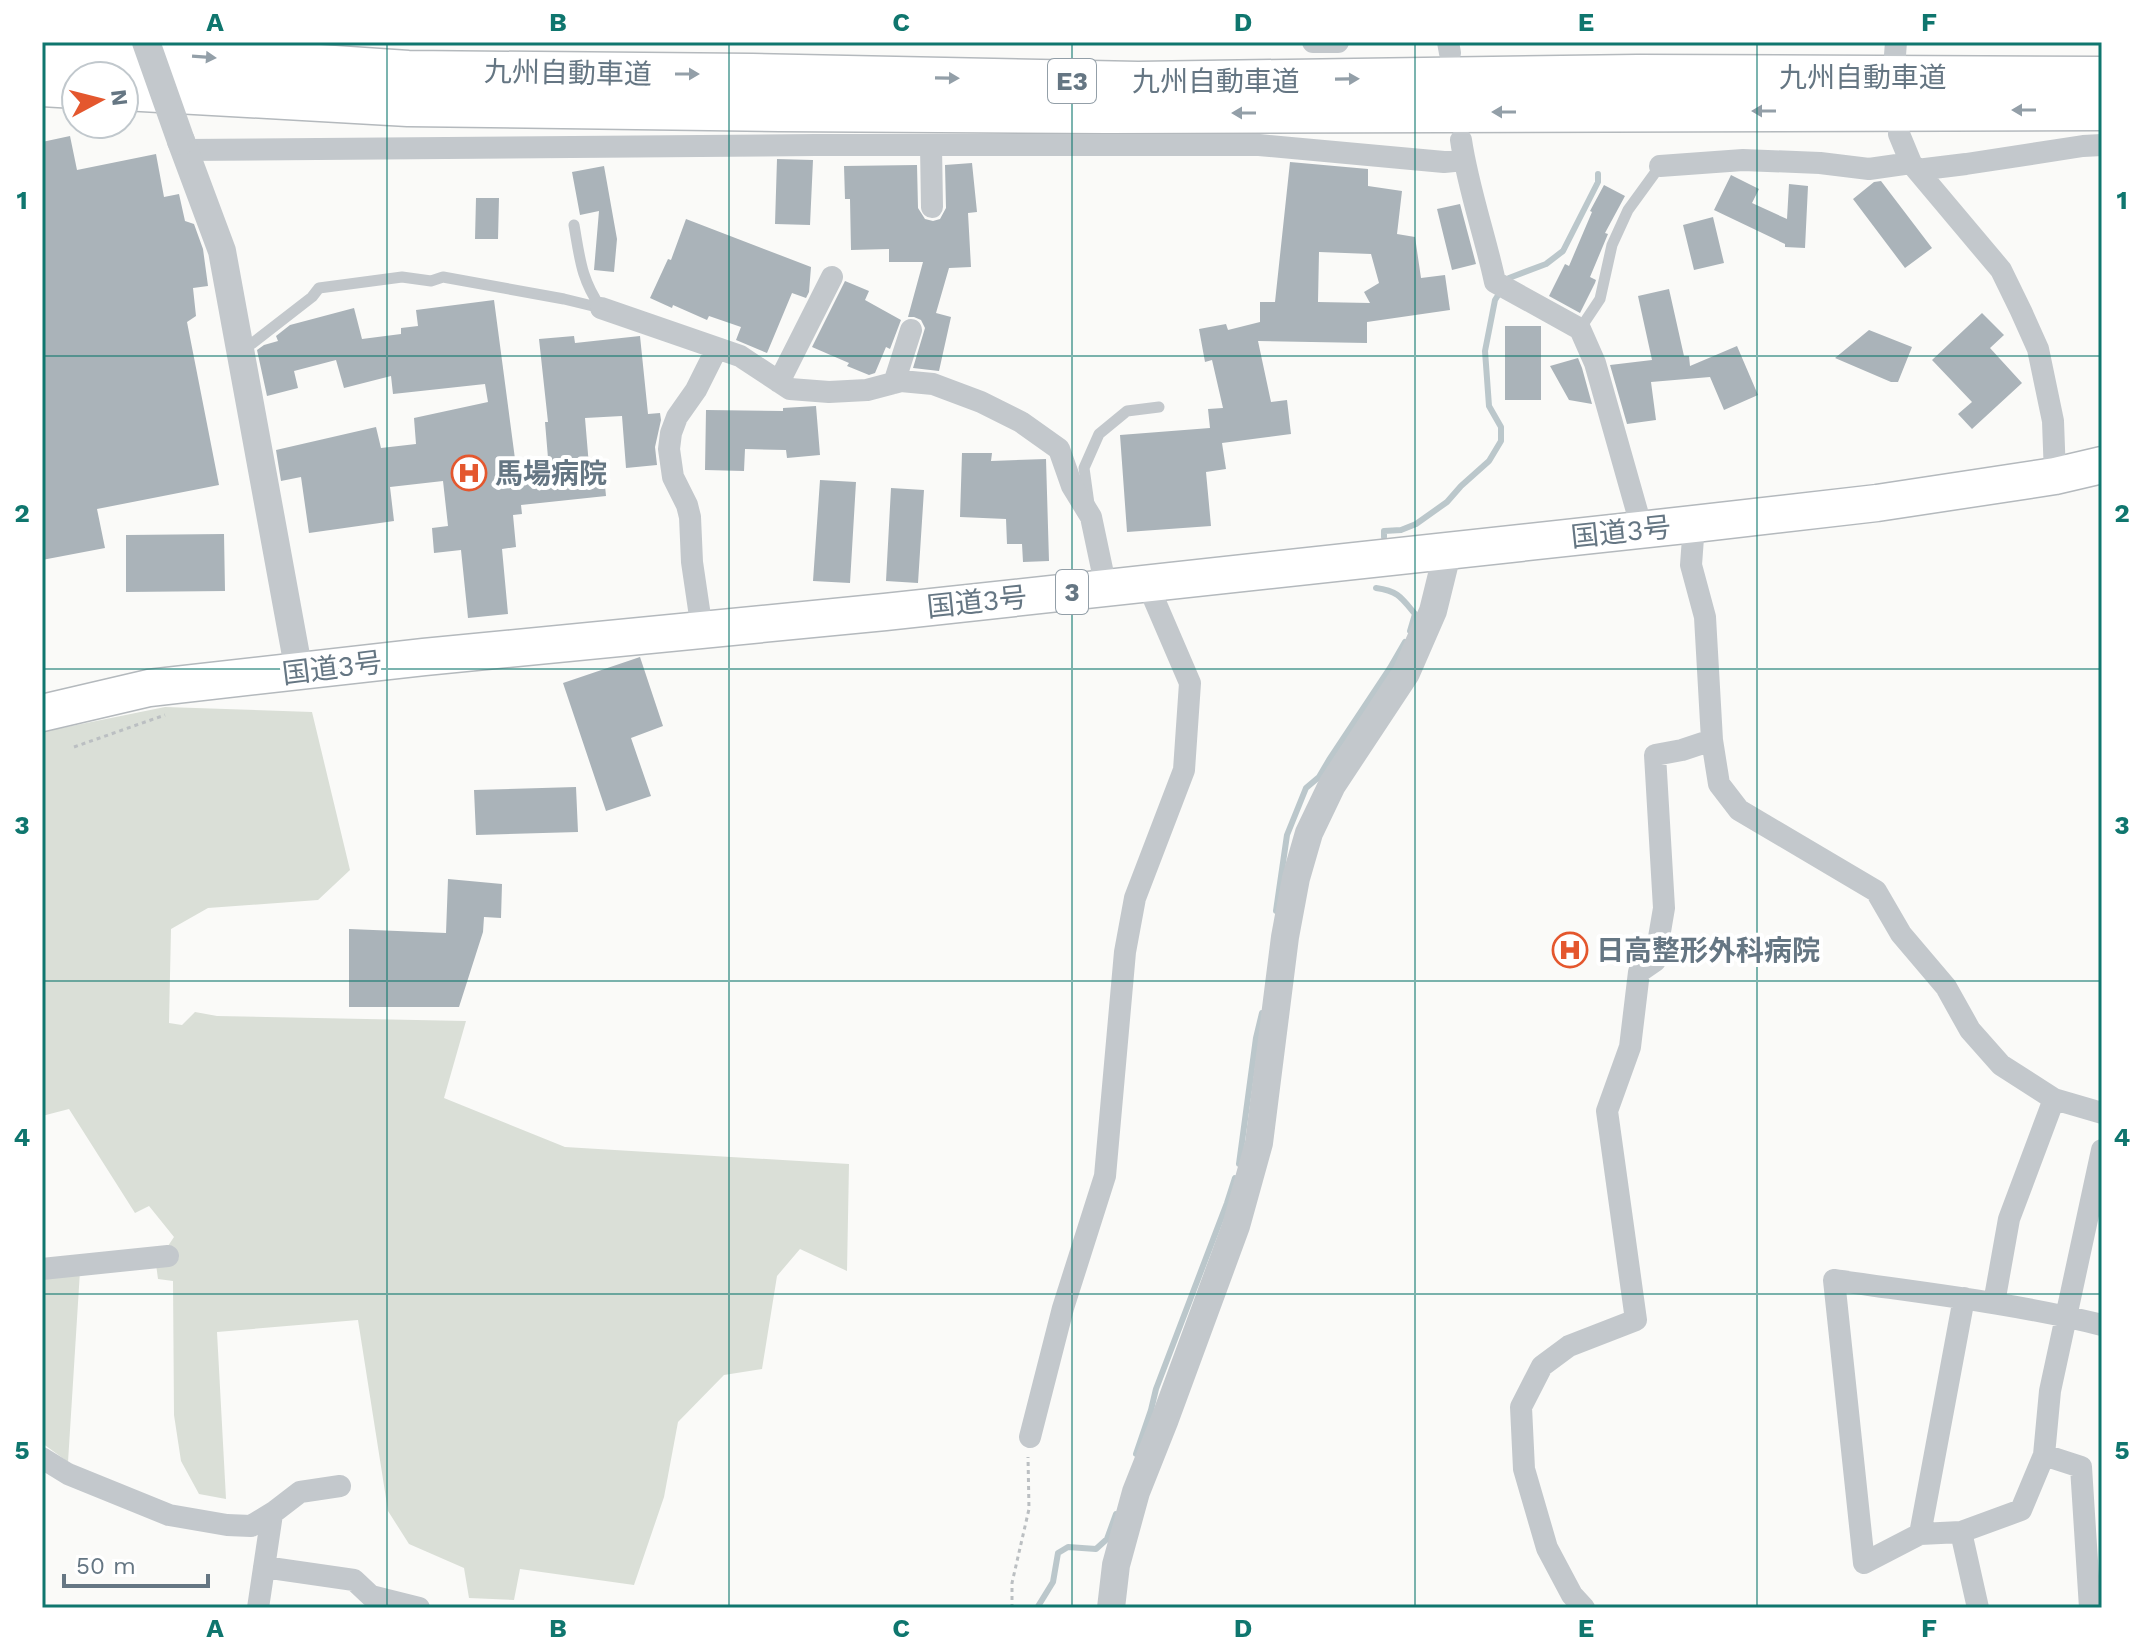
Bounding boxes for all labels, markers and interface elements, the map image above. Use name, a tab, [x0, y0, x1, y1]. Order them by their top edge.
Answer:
text: A	[206, 7, 224, 37]
text: B	[549, 7, 567, 37]
text: C	[892, 7, 910, 37]
text: D	[1234, 7, 1252, 37]
text: E	[1578, 7, 1594, 37]
text: F	[1921, 7, 1937, 37]
one-way arrow	[192, 51, 217, 64]
street label: 九州自動車道	[484, 55, 652, 91]
road number: E3	[1048, 59, 1096, 103]
north arrow	[60, 60, 140, 140]
street label: 九州自動車道	[1779, 61, 1947, 94]
street label: 九州自動車道	[1132, 65, 1300, 98]
one-way arrow	[675, 68, 700, 80]
one-way arrow	[935, 72, 960, 84]
one-way arrow	[1335, 73, 1360, 86]
text: N	[106, 88, 133, 107]
one-way arrow	[2011, 104, 2036, 116]
one-way arrow	[1751, 105, 1776, 117]
one-way arrow	[1491, 106, 1516, 118]
one-way arrow	[1231, 107, 1256, 119]
text: 1	[16, 185, 28, 215]
text: 1	[2116, 185, 2128, 215]
hospital icon: 馬場病院	[450, 454, 488, 492]
place label: 馬場病院	[495, 457, 607, 490]
text: 2	[14, 498, 30, 528]
text: 2	[2114, 498, 2130, 528]
street label: 国道3号	[1569, 510, 1673, 554]
road number: 3	[1056, 570, 1088, 614]
street label: 国道3号	[925, 580, 1029, 624]
street label: 国道3号	[280, 646, 384, 690]
text: 3	[14, 810, 30, 840]
text: 3	[2114, 810, 2130, 840]
hospital icon: 日高整形外科病院	[1551, 931, 1589, 969]
place label: 日高整形外科病院	[1596, 934, 1820, 967]
text: 4	[14, 1122, 31, 1152]
text: 4	[2114, 1122, 2131, 1152]
text: 5	[14, 1435, 30, 1465]
text: 5	[2114, 1435, 2130, 1465]
scale bar	[64, 1538, 208, 1588]
text: 50 m	[76, 1552, 136, 1580]
text: A	[206, 1613, 224, 1643]
text: B	[549, 1613, 567, 1643]
text: C	[892, 1613, 910, 1643]
text: D	[1234, 1613, 1252, 1643]
text: E	[1578, 1613, 1594, 1643]
text: F	[1921, 1613, 1937, 1643]

